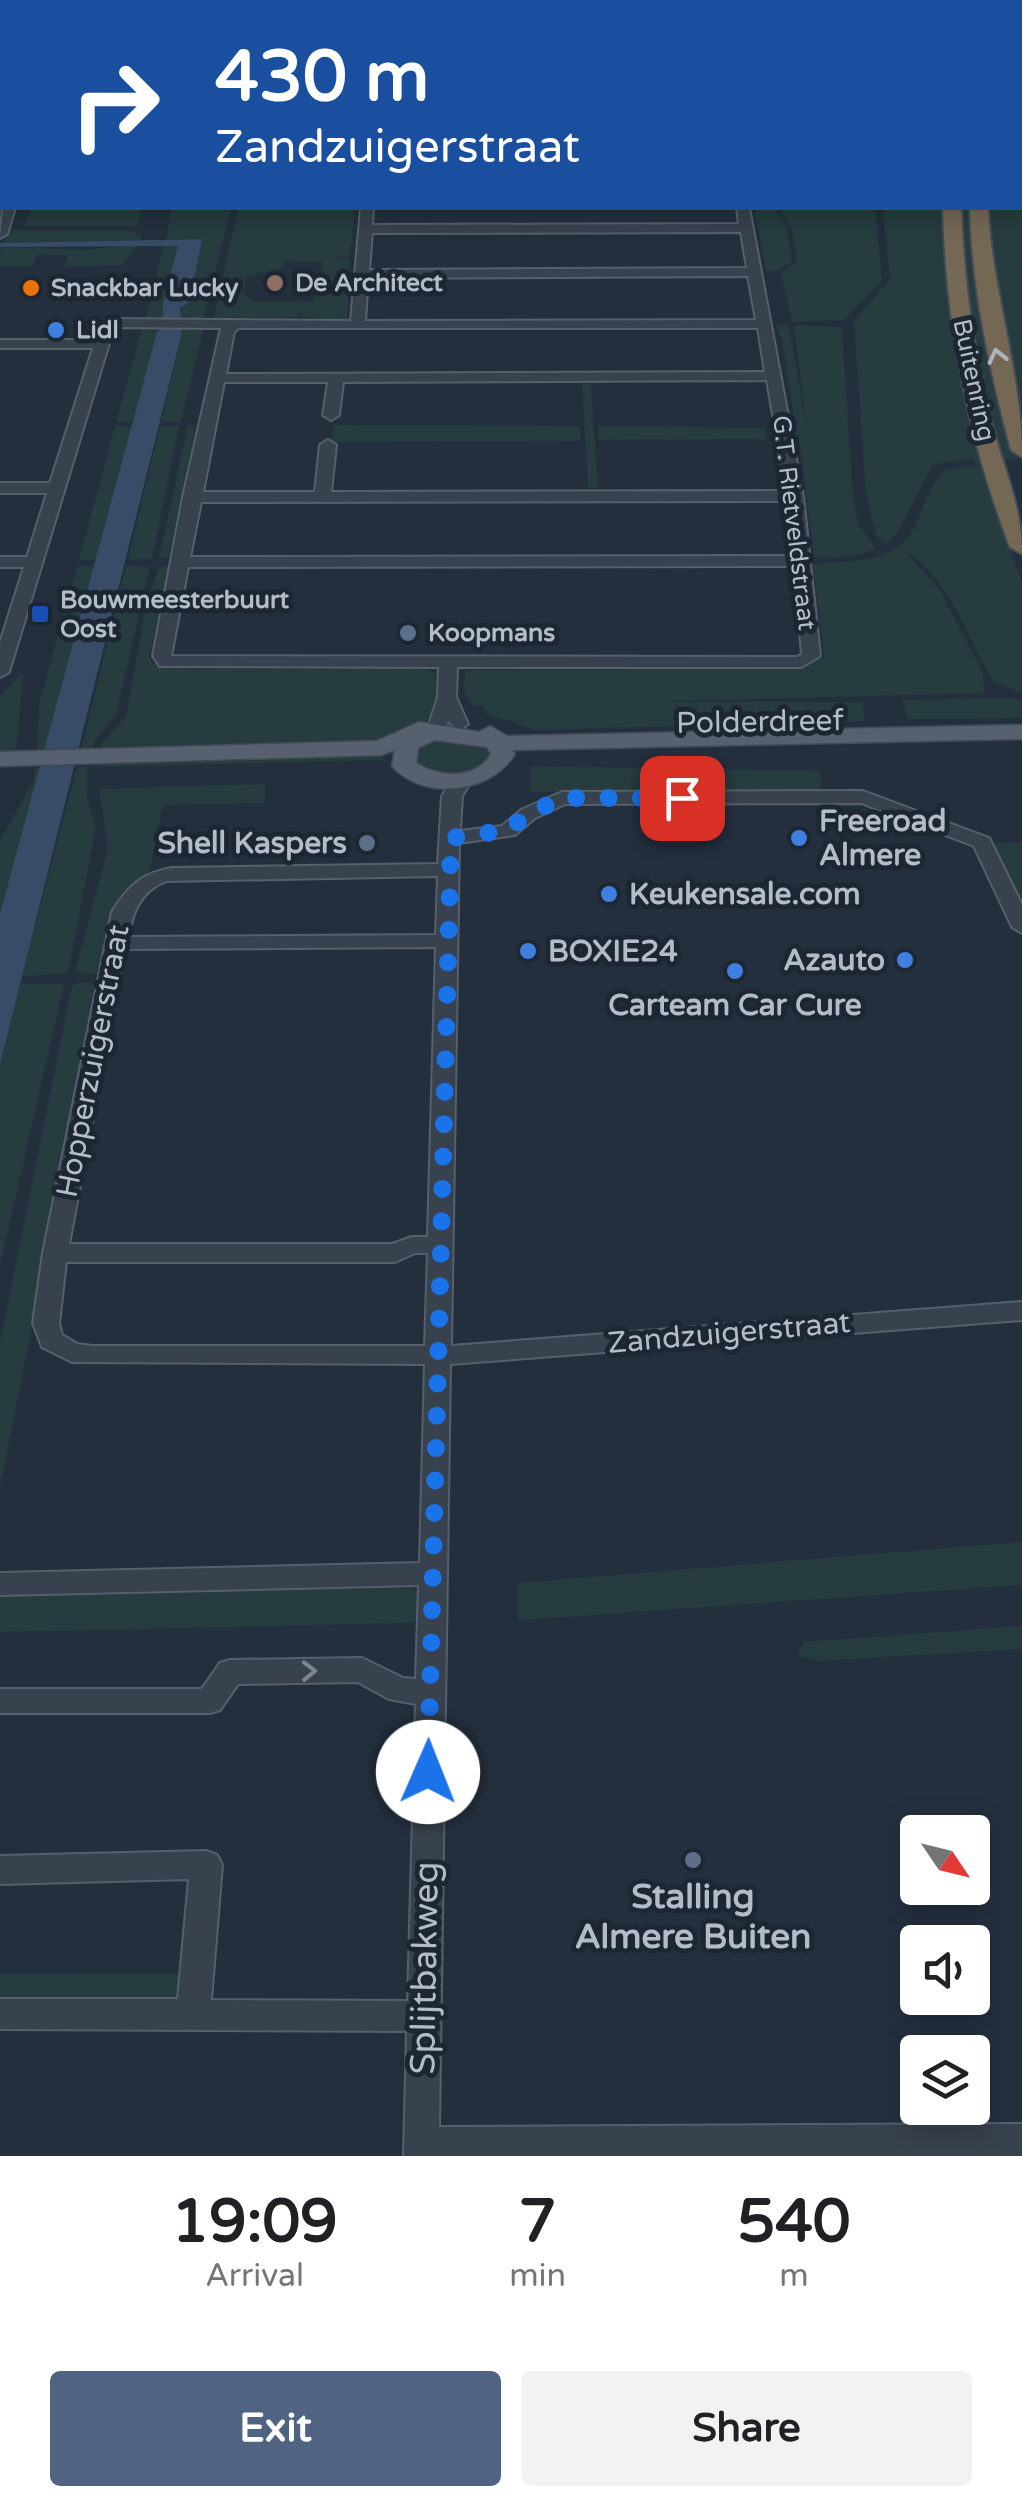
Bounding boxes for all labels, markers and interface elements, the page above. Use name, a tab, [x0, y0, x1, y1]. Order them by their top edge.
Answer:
text: 430 m	[215, 36, 429, 120]
icon: right	[50, 40, 180, 170]
text: Zandzuigerstraat	[215, 121, 580, 175]
place label: De Architect	[295, 268, 443, 298]
marker: De Architect	[264, 272, 286, 294]
place label: Snackbar Lucky	[51, 273, 239, 303]
marker: Snackbar Lucky	[20, 277, 42, 299]
place label: Lidl	[76, 315, 119, 345]
street label: Buitenring	[946, 316, 1002, 444]
marker: Lidl	[45, 319, 67, 341]
one-way arrow	[988, 348, 1009, 365]
street label: G.T. Rietveldstraat	[766, 414, 822, 633]
place label: Bouwmeesterbuurt Oost	[60, 585, 289, 644]
marker: Bouwmeesterbuurt Oost	[29, 603, 51, 625]
place label: Koopmans	[428, 618, 555, 648]
marker: Koopmans	[397, 622, 419, 644]
street label: Polderdreef	[676, 702, 845, 742]
pin	[640, 756, 725, 841]
icon: arrive	[655, 771, 710, 826]
place label: Freeroad Almere	[819, 803, 947, 874]
place label: Shell Kaspers	[158, 825, 347, 862]
marker: Freeroad Almere	[788, 827, 810, 849]
marker: Shell Kaspers	[356, 832, 378, 854]
place label: Keukensale.com	[629, 876, 861, 913]
marker: Keukensale.com	[598, 883, 620, 905]
street label: Hopperzuigerstraat	[48, 922, 138, 1200]
place label: BOXIE24	[548, 933, 678, 970]
marker: BOXIE24	[517, 940, 539, 962]
place label: Azauto	[783, 942, 885, 979]
marker: Azauto	[894, 949, 916, 971]
marker: Carteam Car Cure	[724, 960, 746, 982]
place label: Carteam Car Cure	[608, 987, 862, 1024]
street label: Zandzuigerstraat	[606, 1304, 852, 1362]
one-way arrow	[302, 1660, 318, 1681]
position arrow	[376, 1720, 480, 1824]
north arrow	[900, 1815, 990, 1905]
map controls	[900, 1815, 990, 2125]
marker: Stalling Almere Buiten	[682, 1849, 704, 1871]
street label: Splijtbakweg	[402, 1861, 448, 2075]
place label: Stalling Almere Buiten	[575, 1876, 811, 1958]
button: sound	[900, 1925, 990, 2015]
button: layers	[900, 2035, 990, 2125]
text: 19:09	[171, 2186, 338, 2258]
text: 7	[519, 2186, 556, 2258]
text: 540	[737, 2186, 851, 2258]
text: Arrival	[205, 2257, 304, 2295]
text: min	[509, 2257, 566, 2295]
text: m	[779, 2257, 809, 2295]
button: Exit	[50, 2371, 501, 2486]
button: Share	[521, 2371, 972, 2486]

